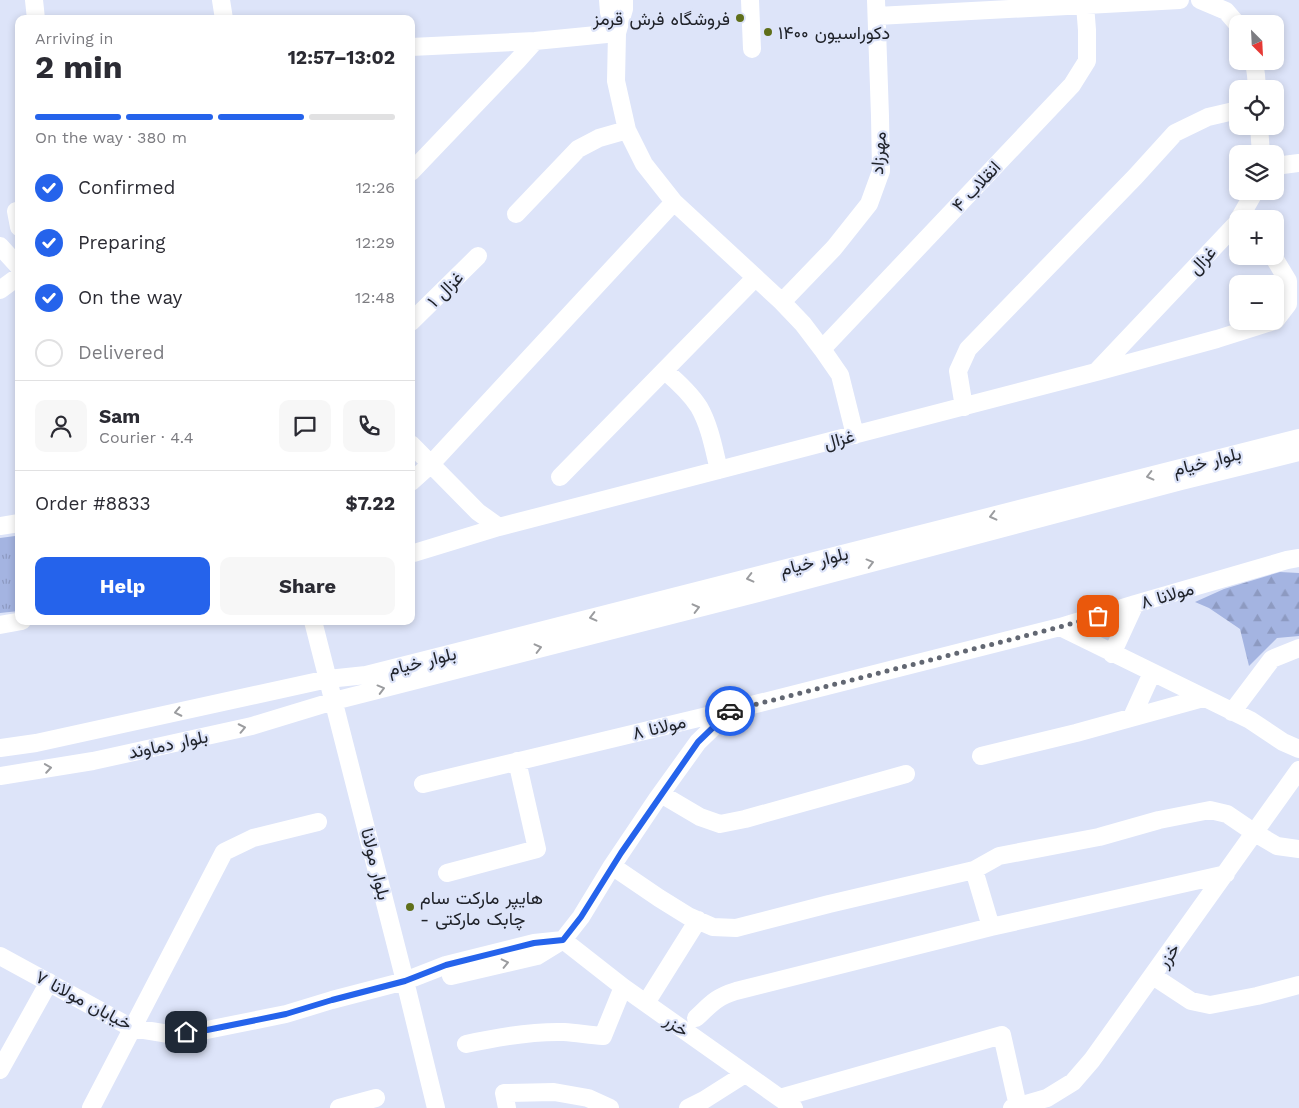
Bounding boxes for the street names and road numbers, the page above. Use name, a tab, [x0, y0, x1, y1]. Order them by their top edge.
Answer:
street label: مهرزاد	[866, 131, 891, 175]
street label: انقلاب ۴	[947, 156, 1005, 216]
street label: غزال	[1184, 242, 1221, 279]
street label: غزال ۱	[423, 267, 468, 312]
street label: غزال	[821, 425, 857, 454]
street label: بلوار خیام	[1171, 442, 1244, 482]
street label: بلوار خیام	[778, 542, 851, 582]
street label: مولانا ۸	[1138, 577, 1196, 614]
street label: بلوار خیام	[386, 642, 459, 682]
street label: مولانا ۸	[630, 711, 688, 744]
street label: بلوار دماوند	[126, 725, 210, 764]
street label: بلوار مولانا	[356, 826, 395, 902]
street label: خزر	[1152, 939, 1185, 973]
street label: خیابان مولانا ۷	[32, 966, 136, 1035]
street label: خزر	[659, 1009, 693, 1042]

